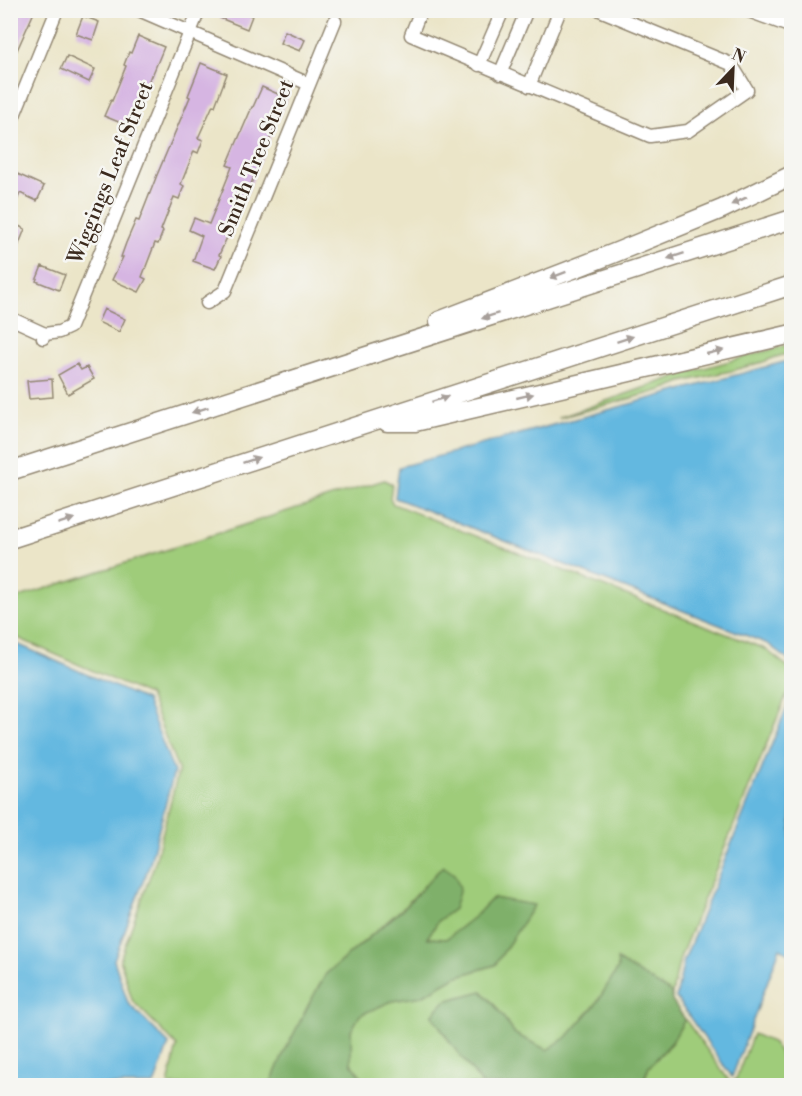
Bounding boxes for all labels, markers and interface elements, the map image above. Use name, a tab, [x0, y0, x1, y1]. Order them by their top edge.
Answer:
north arrow	[703, 39, 763, 99]
text: N	[729, 44, 749, 68]
street label: Smith Tree Street	[214, 75, 301, 240]
street label: Wiggings Leaf Street	[62, 77, 160, 269]
one-way arrow	[730, 196, 747, 205]
one-way arrow	[667, 252, 685, 261]
one-way arrow	[549, 270, 567, 280]
one-way arrow	[481, 312, 499, 321]
one-way arrow	[616, 333, 634, 343]
one-way arrow	[705, 347, 724, 356]
one-way arrow	[515, 391, 534, 401]
one-way arrow	[431, 393, 449, 403]
one-way arrow	[191, 405, 209, 415]
one-way arrow	[242, 455, 260, 464]
one-way arrow	[57, 516, 75, 525]

